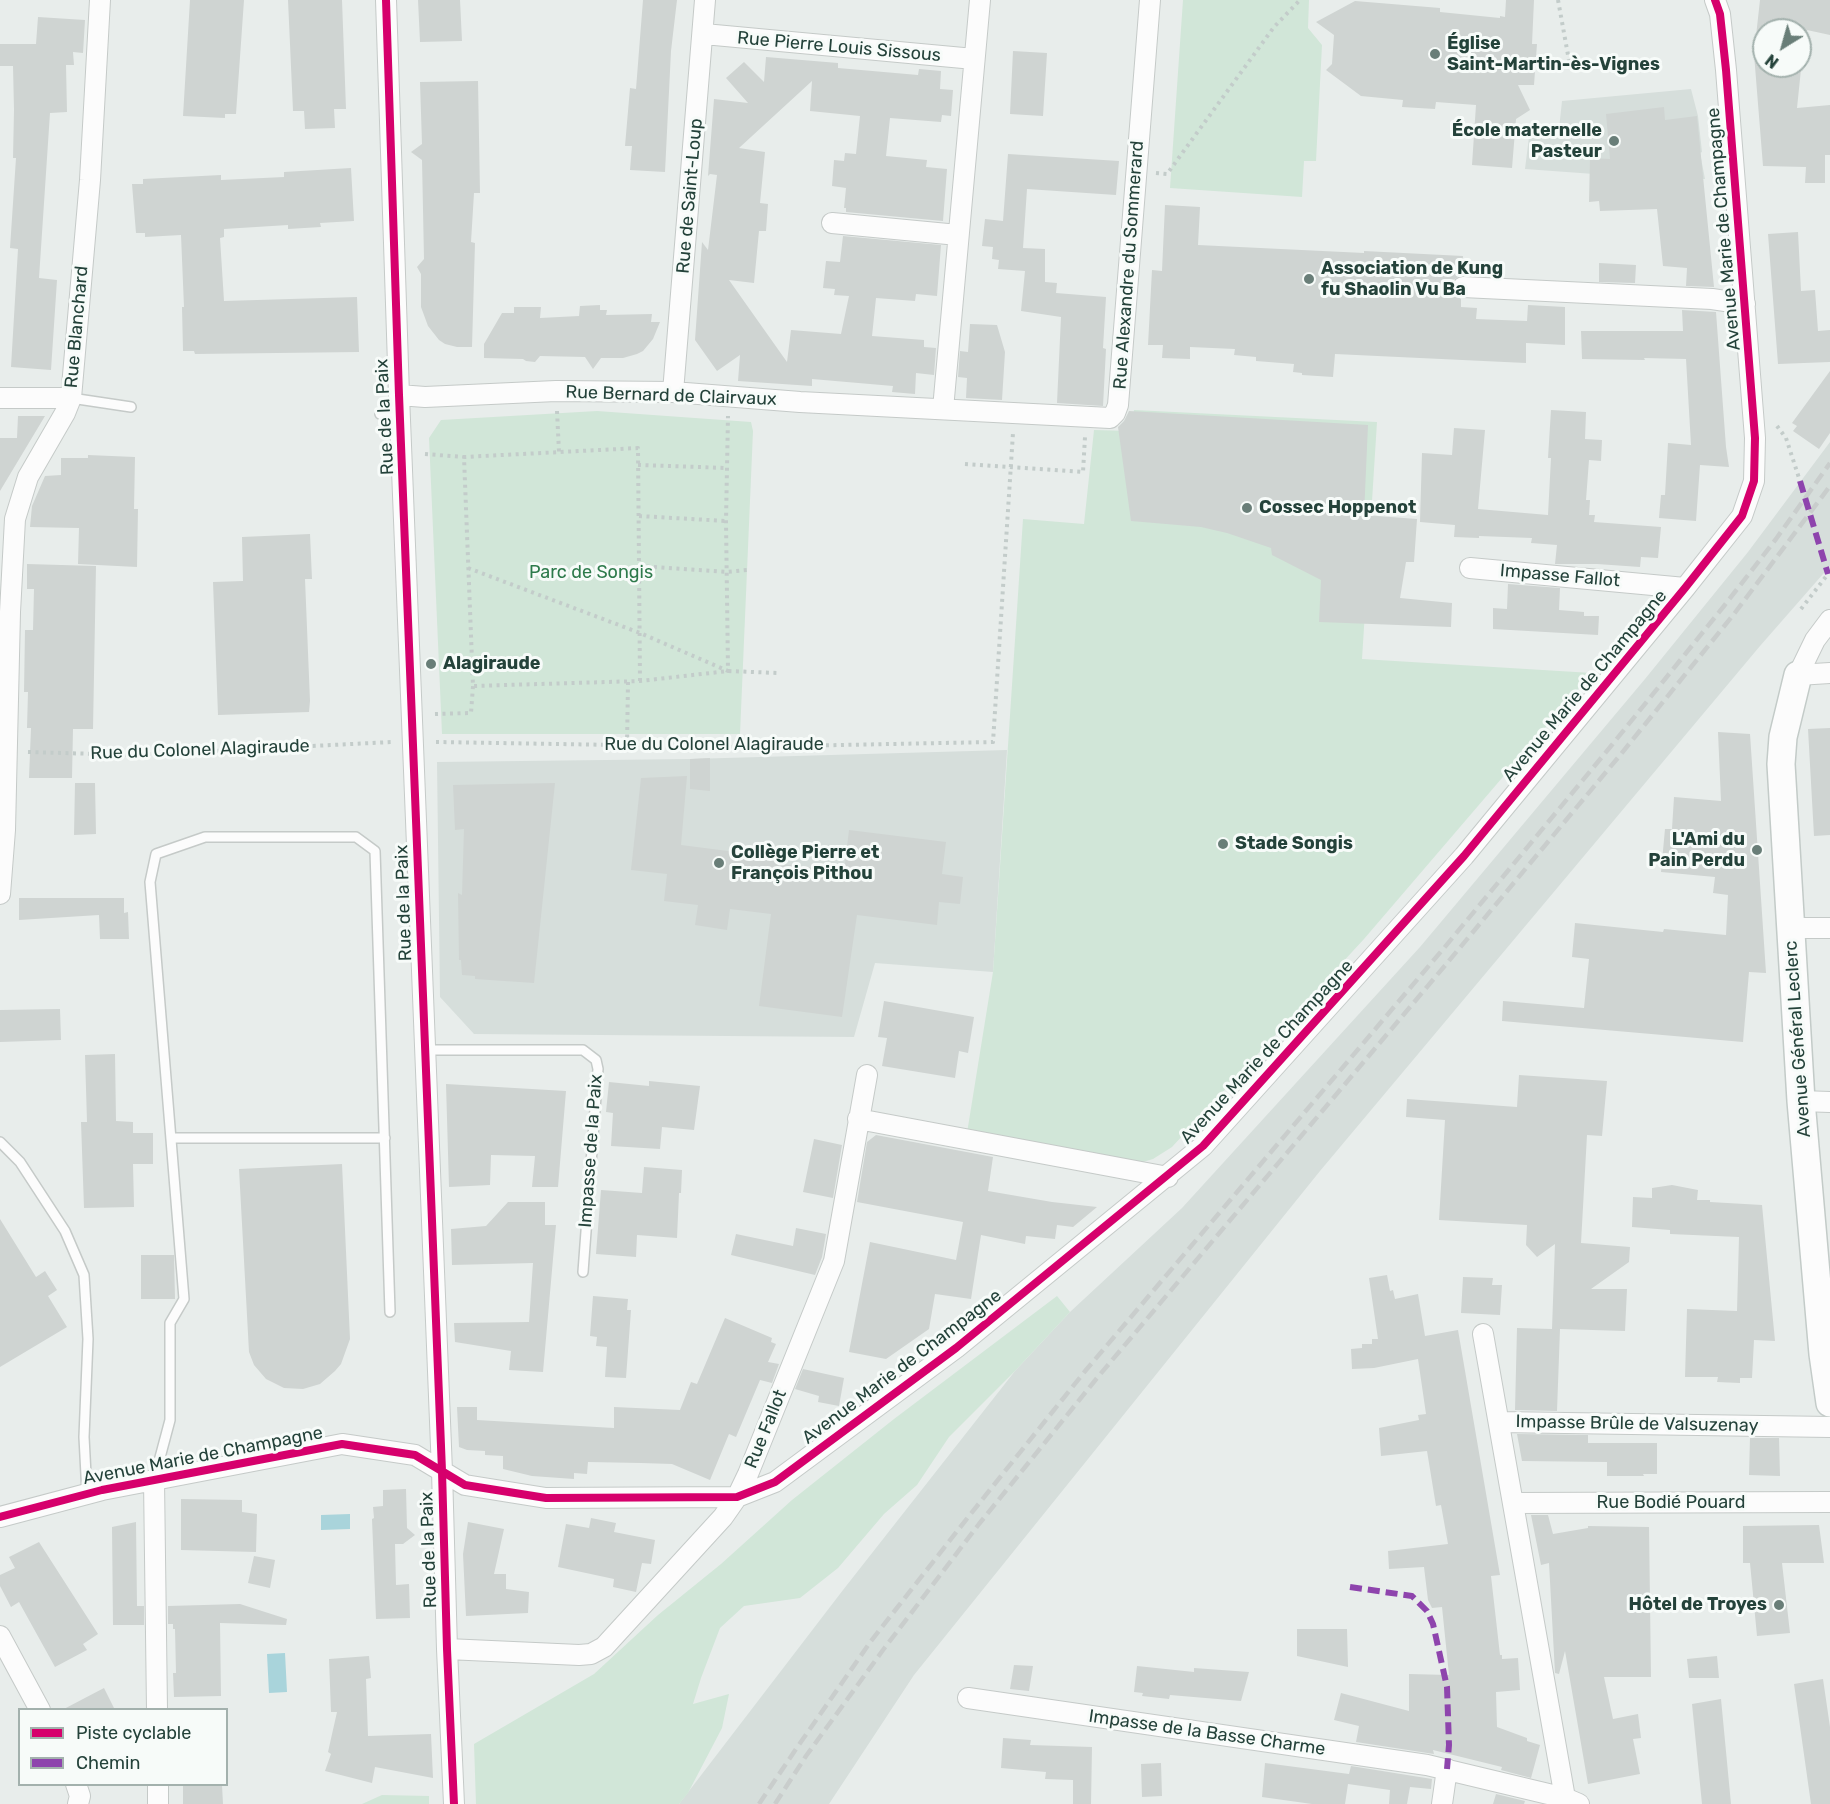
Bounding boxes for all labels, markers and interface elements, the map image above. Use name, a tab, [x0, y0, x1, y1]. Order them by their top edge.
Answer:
north arrow	[1752, 18, 1812, 78]
street label: Rue Pierre Louis Sissous	[736, 27, 942, 67]
place label: Église Saint-Martin-ès-Vignes	[1447, 33, 1660, 76]
marker: Église Saint-Martin-ès-Vignes	[1428, 47, 1442, 61]
text: N	[1762, 50, 1782, 72]
street label: Avenue Marie de Champagne	[1703, 107, 1745, 351]
street label: Rue de Saint-Loup	[672, 117, 708, 275]
place label: École maternelle Pasteur	[1452, 120, 1602, 162]
marker: École maternelle Pasteur	[1607, 134, 1621, 148]
street label: Rue Alexandre du Sommerard	[1110, 140, 1148, 390]
place label: Association de Kung fu Shaolin Vu Ba	[1321, 258, 1503, 300]
street label: Rue Blanchard	[61, 265, 93, 389]
marker: Association de Kung fu Shaolin Vu Ba	[1302, 272, 1316, 286]
street label: Rue de la Paix	[371, 358, 399, 476]
street label: Rue Bernard de Clairvaux	[565, 382, 777, 410]
place label: Cossec Hoppenot	[1259, 497, 1416, 519]
marker: Cossec Hoppenot	[1240, 501, 1254, 515]
street label: Impasse Fallot	[1499, 560, 1621, 592]
park label: Parc de Songis	[529, 562, 653, 584]
street label: Avenue Marie de Champagne	[1498, 586, 1672, 786]
place label: Alagiraude	[443, 653, 540, 675]
marker: Alagiraude	[424, 657, 438, 671]
street label: Rue du Colonel Alagiraude	[604, 734, 824, 756]
street label: Rue du Colonel Alagiraude	[90, 735, 310, 765]
place label: L'Ami du Pain Perdu	[1648, 829, 1745, 872]
place label: Stade Songis	[1235, 833, 1353, 855]
marker: Stade Songis	[1216, 837, 1230, 851]
place label: Collège Pierre et François Pithou	[731, 842, 879, 884]
marker: L'Ami du Pain Perdu	[1750, 843, 1764, 857]
street label: Rue de la Paix	[391, 844, 417, 962]
marker: Collège Pierre et François Pithou	[712, 856, 726, 870]
street label: Avenue Général Leclerc	[1780, 940, 1816, 1138]
street label: Avenue Marie de Champagne	[1176, 955, 1358, 1149]
street label: Impasse de la Paix	[575, 1074, 607, 1228]
street label: Avenue Marie de Champagne	[798, 1285, 1006, 1449]
street label: Rue Fallot	[740, 1386, 792, 1472]
street label: Impasse Brûle de Valsuzenay	[1515, 1411, 1759, 1437]
street label: Avenue Marie de Champagne	[81, 1422, 325, 1490]
street label: Rue de la Paix	[416, 1491, 442, 1609]
street label: Rue Bodié Pouard	[1597, 1492, 1745, 1514]
place label: Hôtel de Troyes	[1629, 1594, 1767, 1616]
marker: Hôtel de Troyes	[1772, 1598, 1786, 1612]
street label: Impasse de la Basse Charme	[1087, 1706, 1327, 1760]
legend	[18, 1708, 228, 1786]
text: Piste cyclable	[76, 1722, 191, 1744]
text: Chemin	[76, 1752, 140, 1774]

